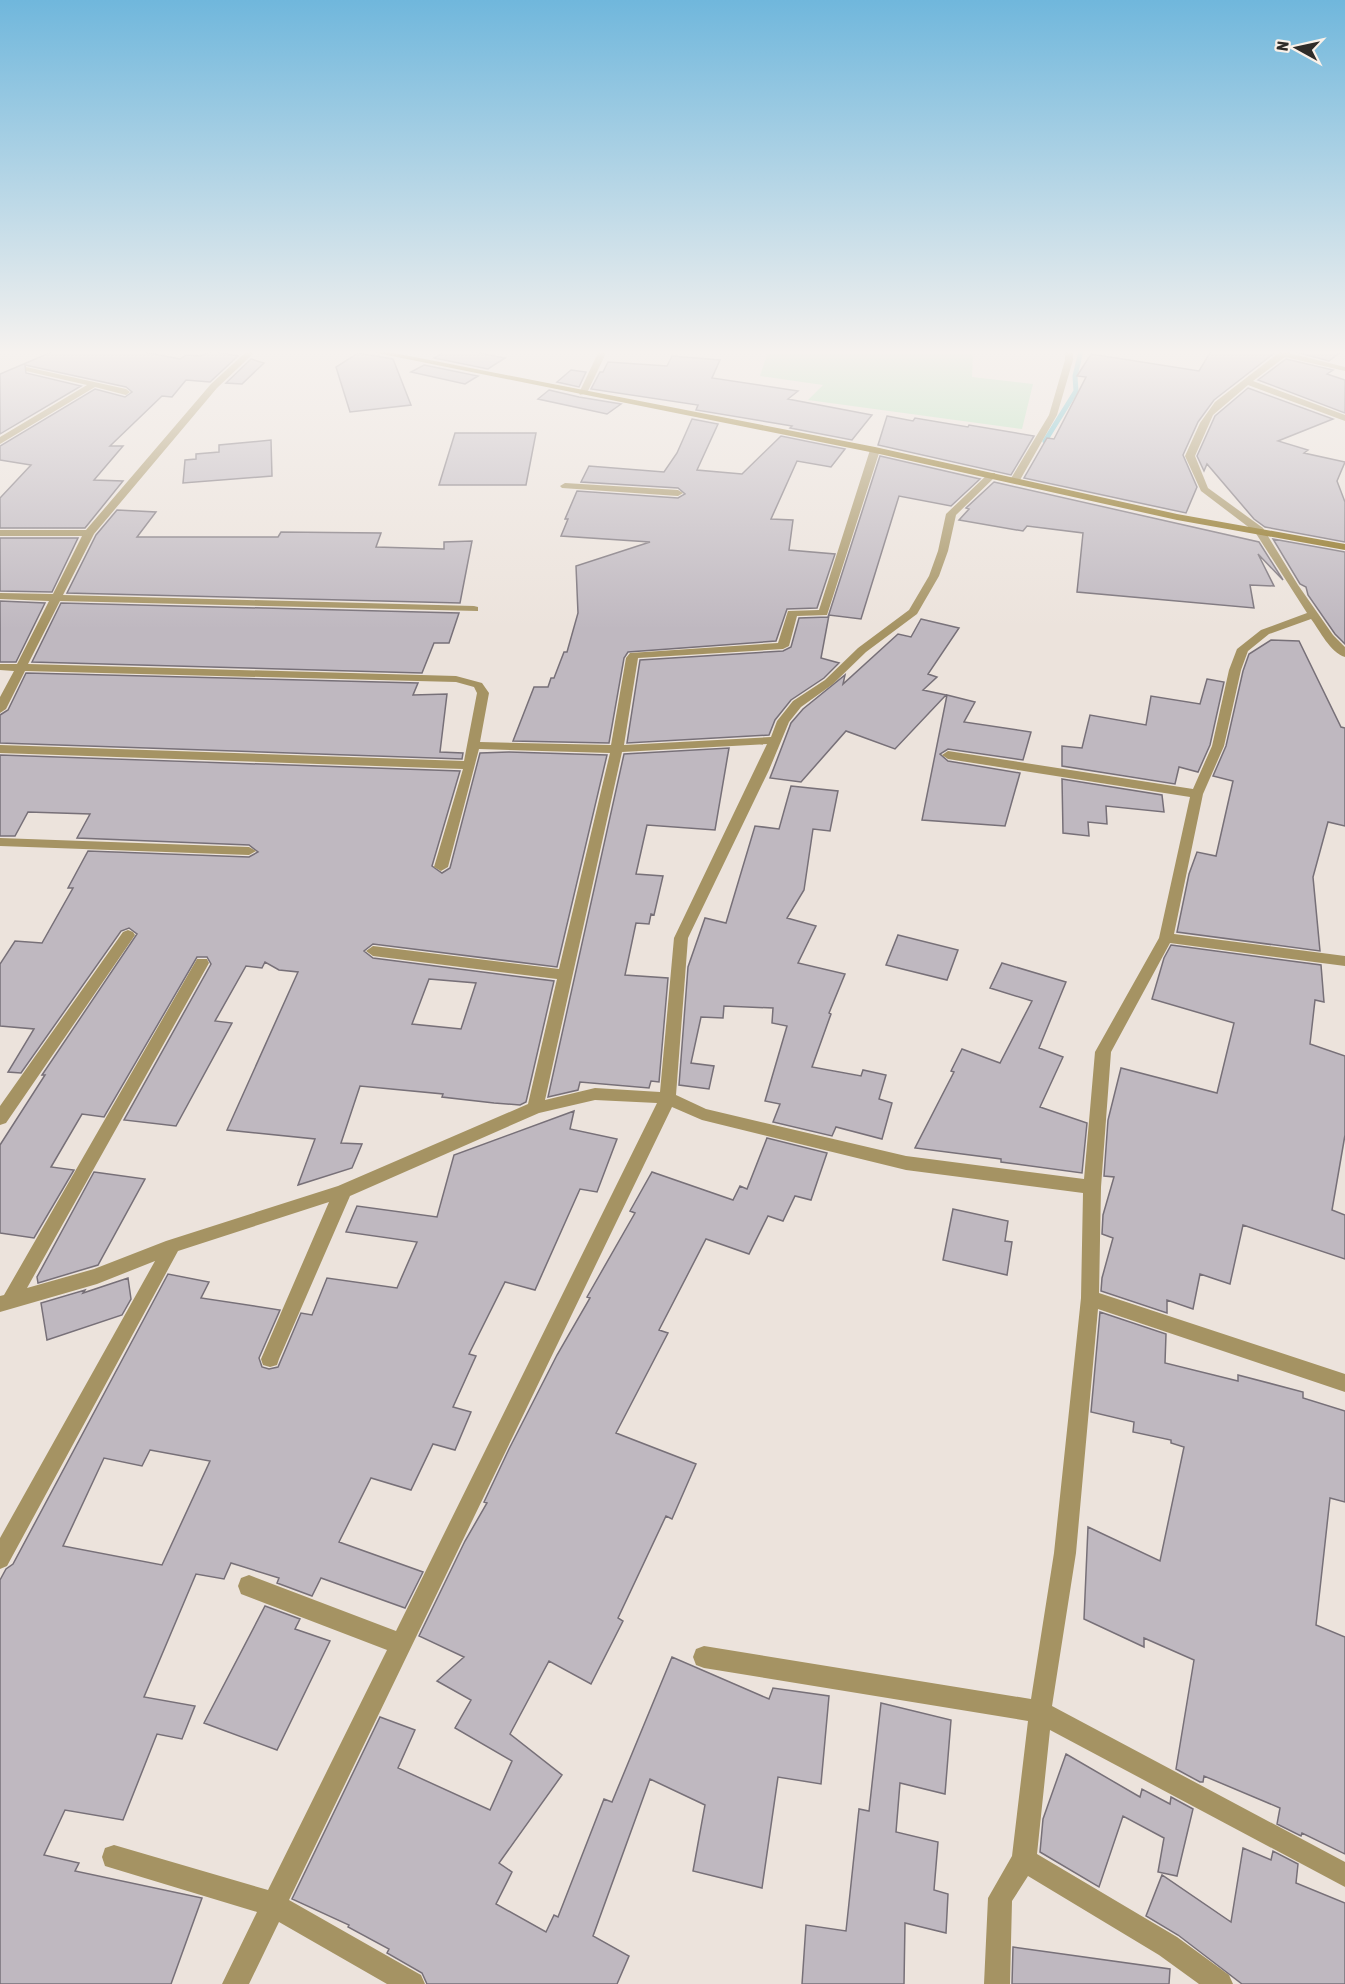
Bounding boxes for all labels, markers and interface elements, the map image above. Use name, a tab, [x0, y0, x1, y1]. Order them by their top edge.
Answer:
north arrow	[1267, 18, 1327, 78]
text: N	[1273, 40, 1292, 52]

